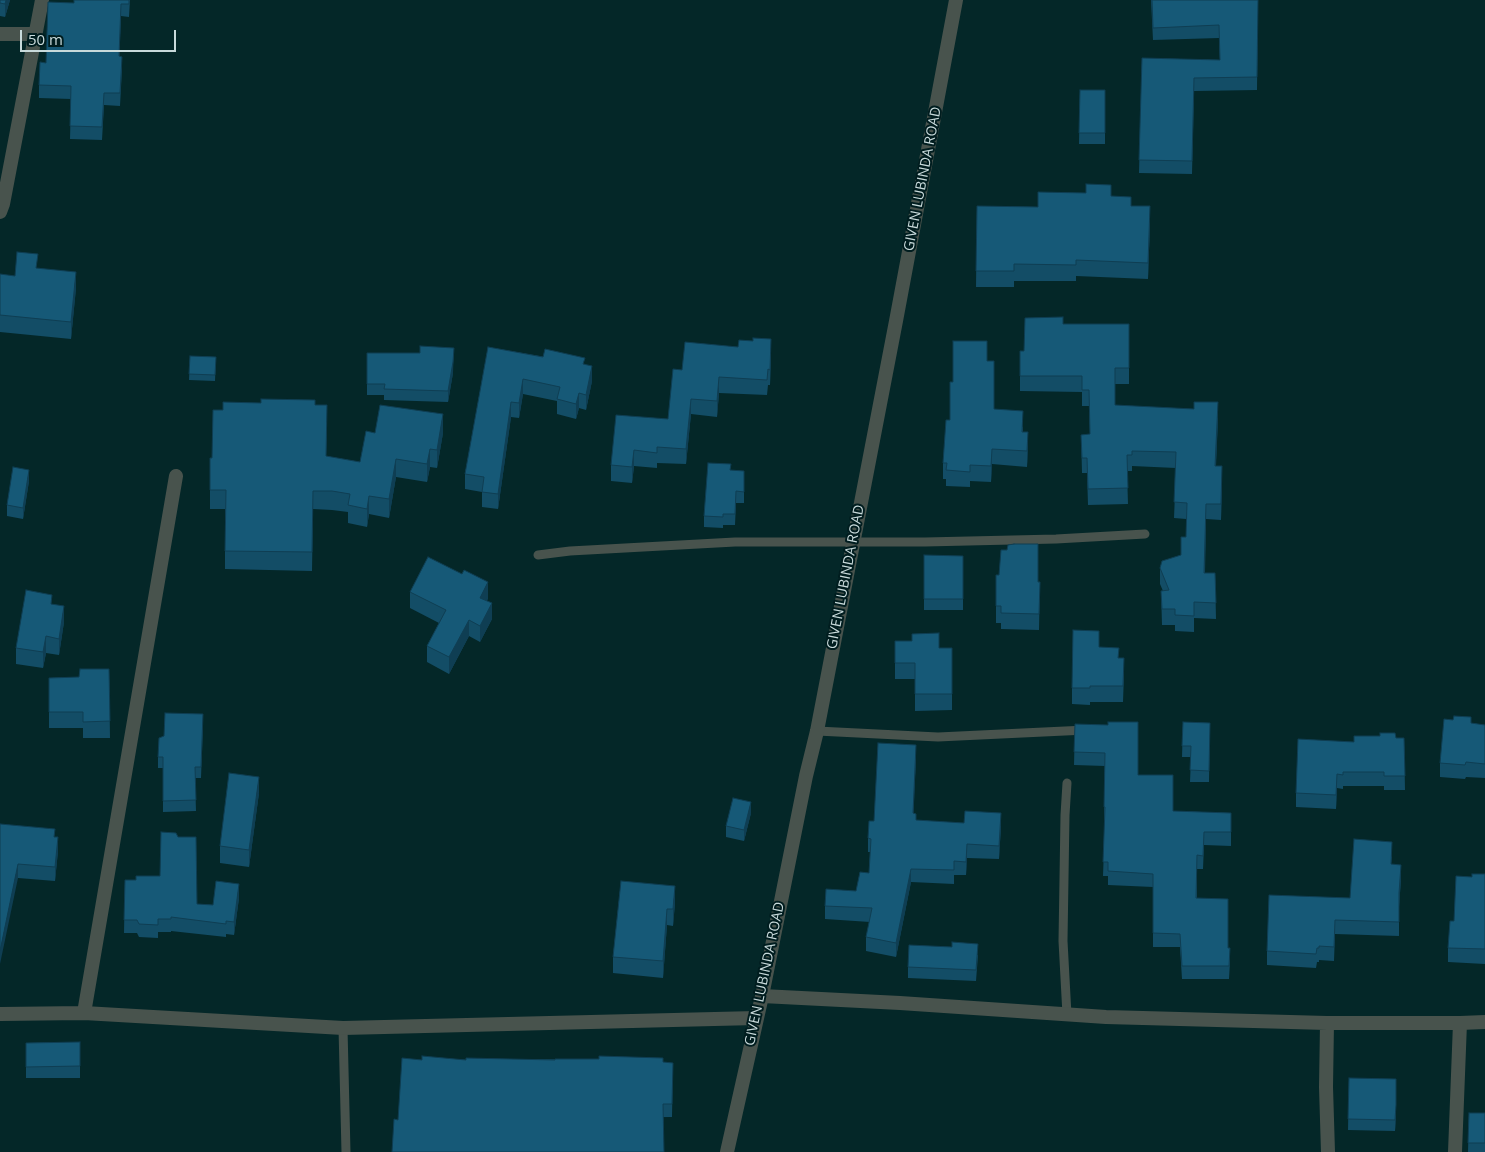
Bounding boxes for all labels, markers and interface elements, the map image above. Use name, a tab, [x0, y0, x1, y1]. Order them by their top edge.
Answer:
scale bar	[22, 20, 179, 52]
text: 50 m	[28, 29, 63, 49]
street label: GIVEN LUBINDA ROAD	[901, 105, 945, 253]
street label: GIVEN LUBINDA ROAD	[824, 503, 868, 651]
street label: GIVEN LUBINDA ROAD	[742, 901, 788, 1047]

